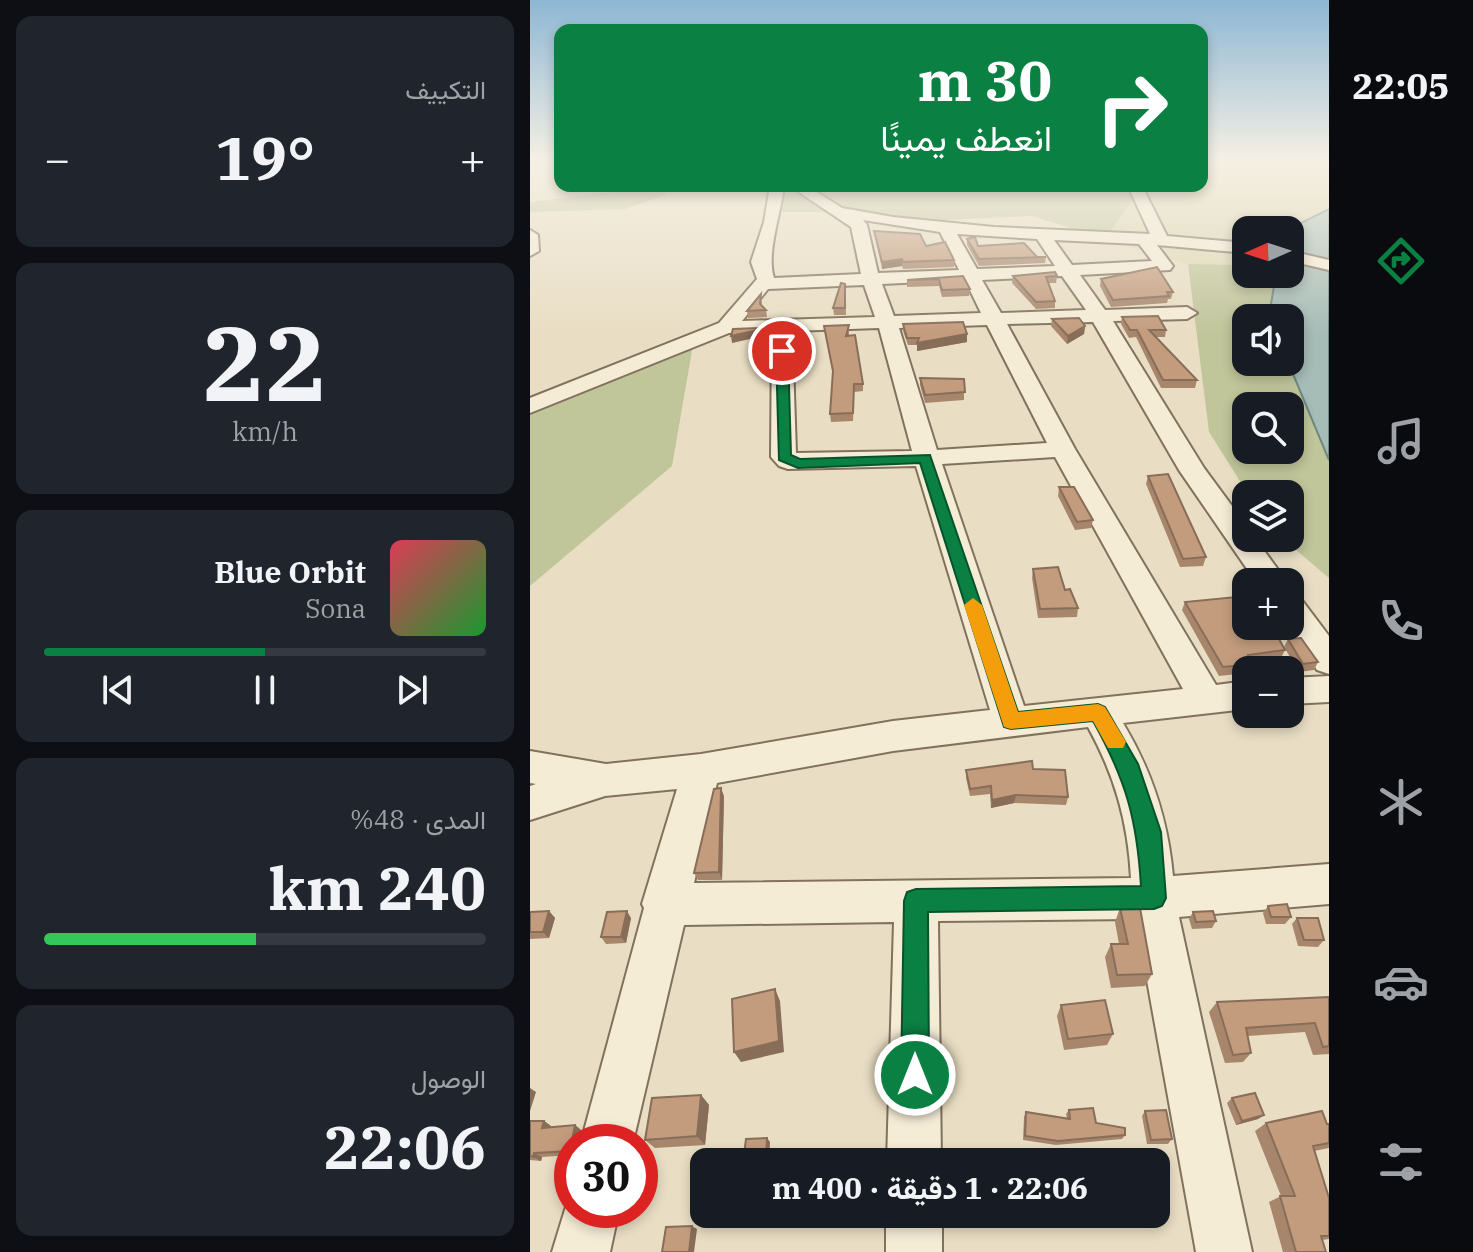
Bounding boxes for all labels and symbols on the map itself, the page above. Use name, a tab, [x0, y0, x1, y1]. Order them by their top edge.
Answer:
north arrow	[1232, 216, 1304, 288]
pin	[748, 317, 816, 385]
position arrow	[873, 1033, 957, 1117]
speed limit sign: 30	[554, 1124, 658, 1228]

